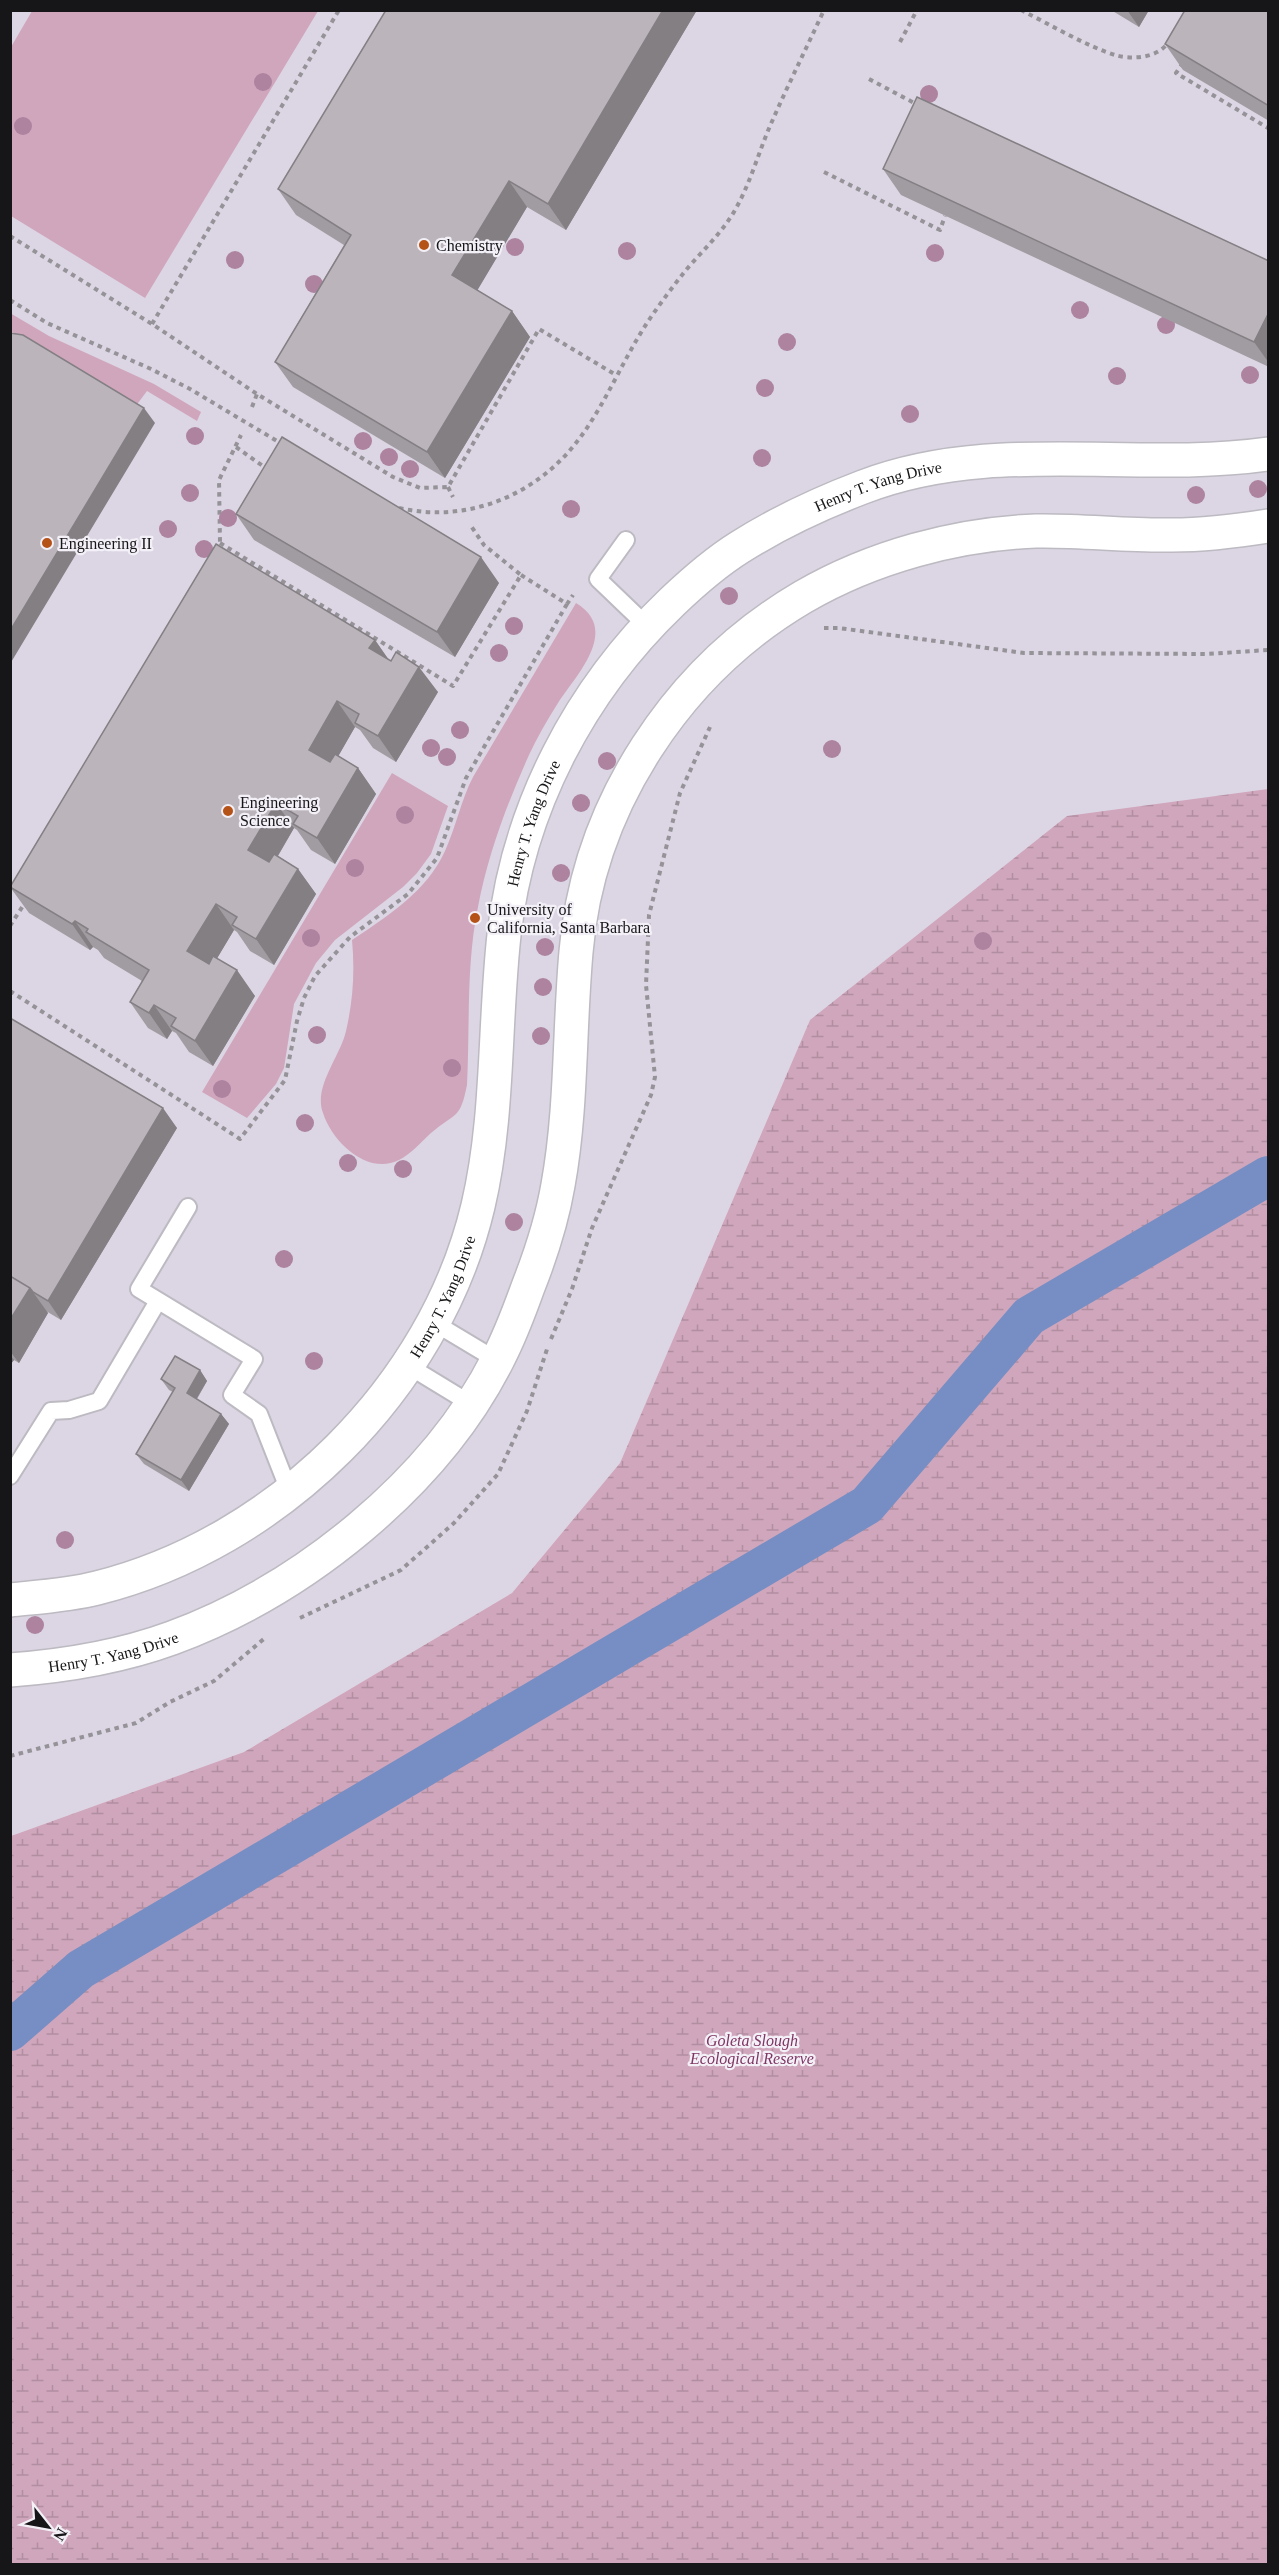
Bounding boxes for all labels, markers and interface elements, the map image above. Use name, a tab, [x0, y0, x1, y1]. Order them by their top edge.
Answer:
place label: Chemistry	[436, 237, 503, 255]
marker: Chemistry	[417, 238, 431, 252]
street label: Henry T. Yang Drive	[812, 458, 943, 515]
place label: Engineering II	[59, 535, 152, 553]
marker: Engineering II	[40, 536, 54, 550]
street label: Henry T. Yang Drive	[503, 757, 563, 888]
place label: Engineering Science	[240, 794, 318, 829]
marker: Engineering Science	[221, 804, 235, 818]
place label: University of California, Santa Barbara	[487, 901, 650, 936]
marker: University of California, Santa Barbara	[468, 911, 482, 925]
street label: Henry T. Yang Drive	[406, 1233, 478, 1361]
street label: Henry T. Yang Drive	[47, 1628, 181, 1675]
park label: Goleta Slough Ecological Reserve	[689, 2032, 814, 2068]
north arrow	[18, 2497, 78, 2557]
text: N	[50, 2525, 71, 2544]

